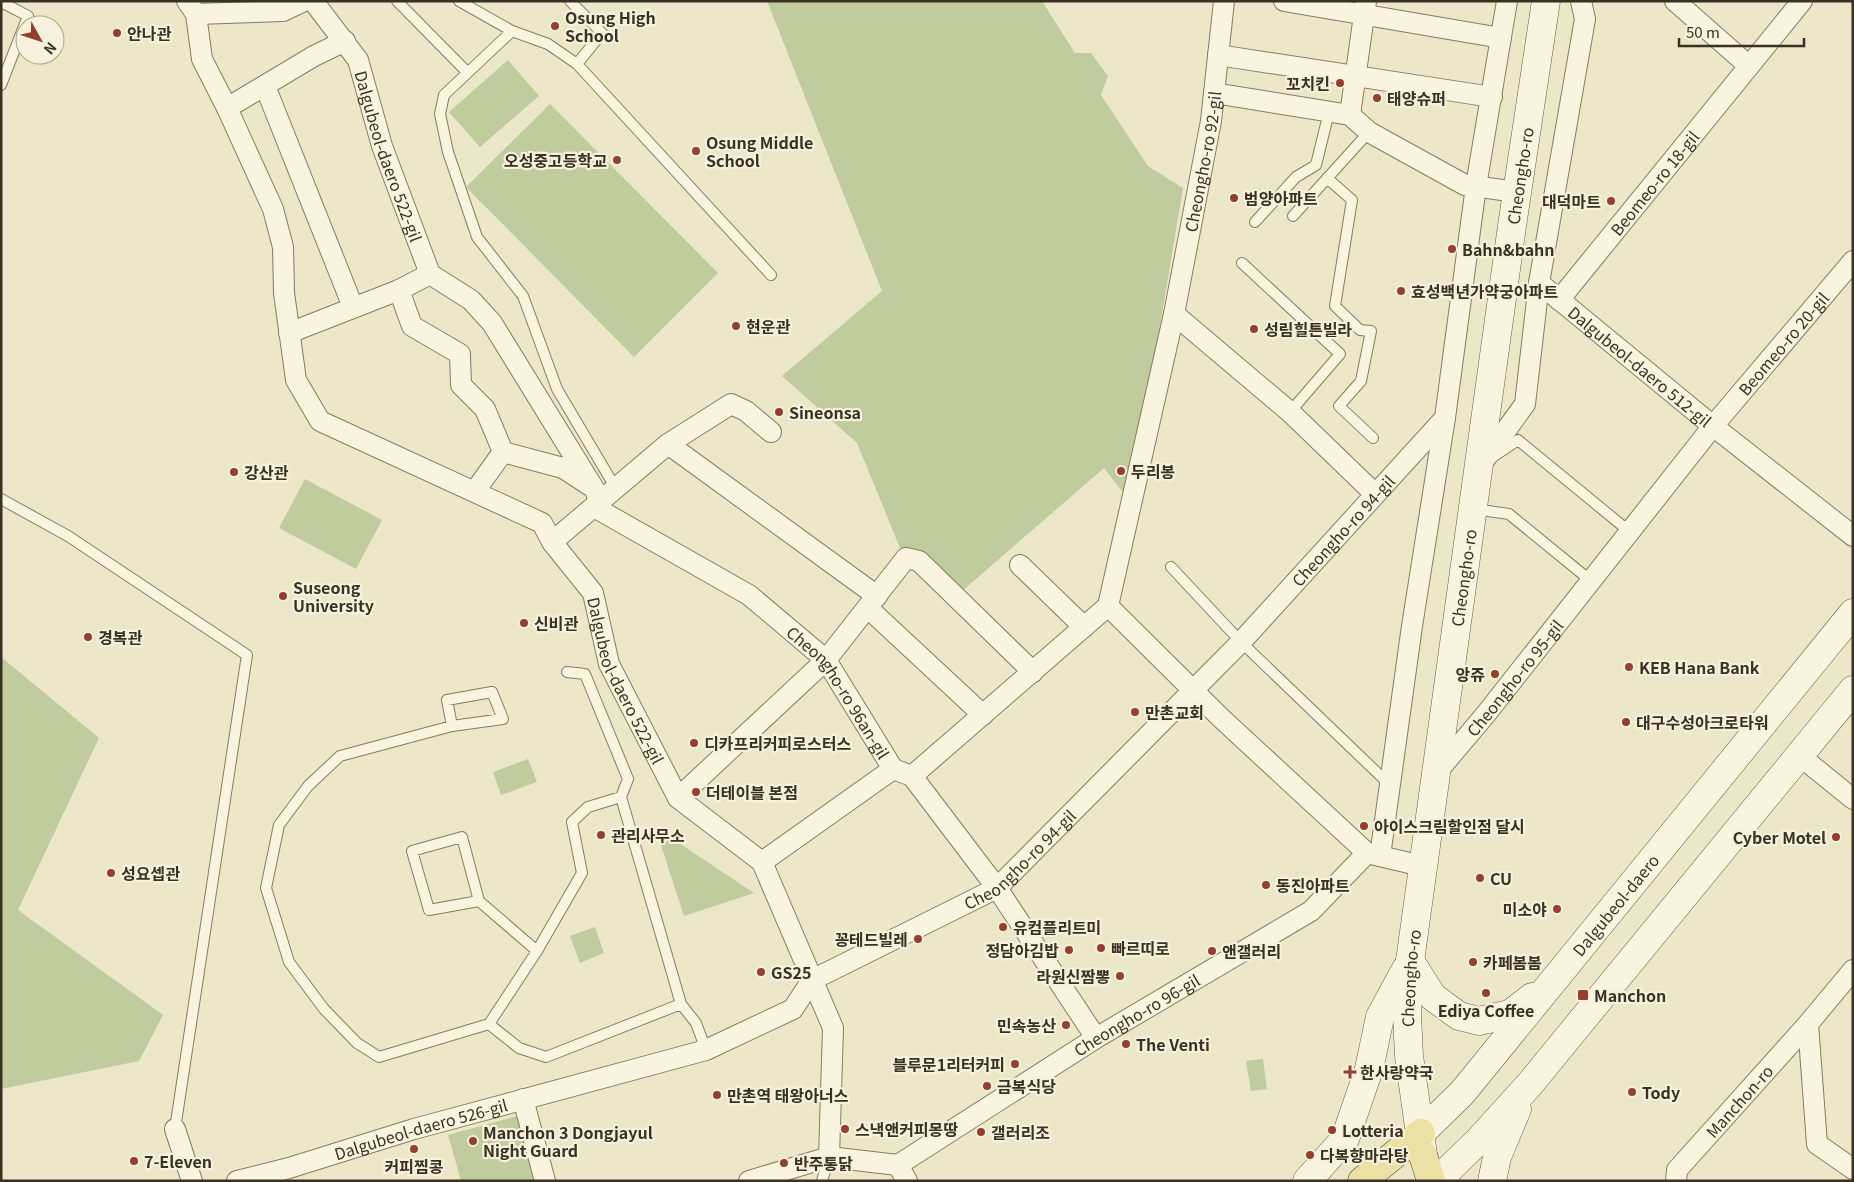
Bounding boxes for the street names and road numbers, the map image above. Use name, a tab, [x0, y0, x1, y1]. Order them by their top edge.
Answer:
street label: Dalgubeol-daero 522-gil	[349, 68, 429, 245]
street label: Cheongho-ro 92-gil	[1178, 90, 1226, 234]
street label: Cheongho-ro	[1500, 125, 1539, 226]
street label: Beomeo-ro 18-gil	[1604, 125, 1704, 240]
street label: Beomeo-ro 20-gil	[1732, 287, 1834, 400]
street label: Dalgubeol-daero 512-gil	[1563, 300, 1717, 432]
street label: Cheongho-ro 94-gil	[1286, 469, 1400, 591]
street label: Cheongho-ro	[1445, 528, 1482, 628]
street label: Dalgubeol-daero 522-gil	[582, 595, 670, 768]
street label: Cheongho-ro 95-gil	[1460, 614, 1568, 741]
street label: Cheongho-ro 96an-gil	[782, 620, 896, 763]
street label: Cheongho-ro 94-gil	[959, 804, 1081, 915]
street label: Dalgubeol-daero	[1566, 849, 1664, 961]
street label: Cheongho-ro	[1395, 928, 1426, 1028]
street label: Cheongho-ro 96-gil	[1069, 968, 1204, 1061]
street label: Manchon-ro	[1700, 1059, 1778, 1142]
street label: Dalgubeol-daero 526-gil	[331, 1092, 510, 1165]

